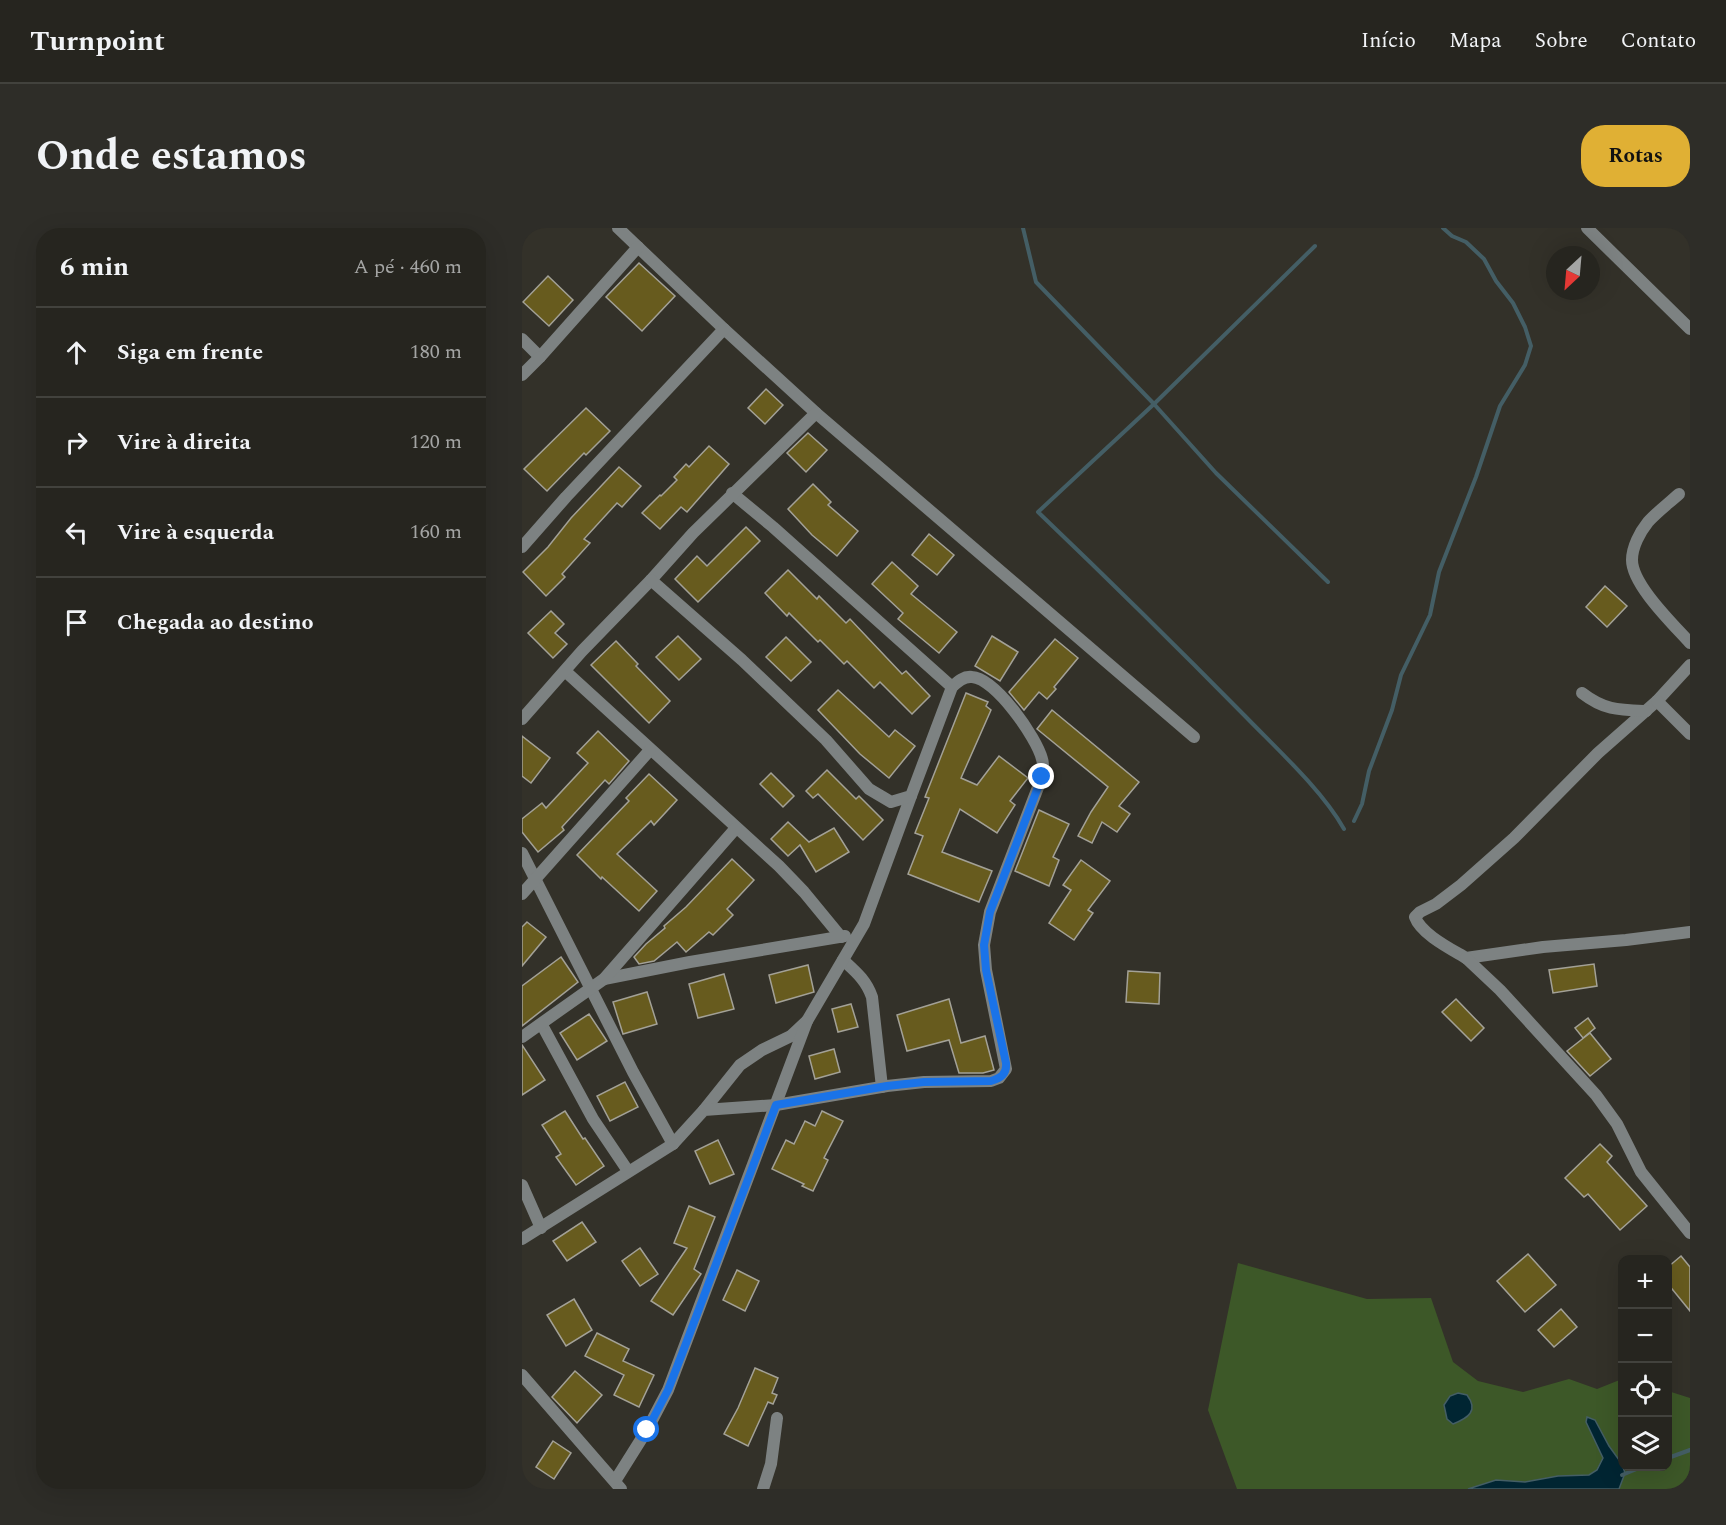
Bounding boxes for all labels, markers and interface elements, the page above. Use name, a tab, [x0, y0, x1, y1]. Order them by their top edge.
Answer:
text: Turnpoint	[30, 20, 165, 63]
text: Início	[1361, 25, 1416, 57]
text: Mapa	[1449, 25, 1502, 57]
text: Sobre	[1535, 25, 1588, 57]
text: Contato	[1621, 25, 1696, 57]
text: Onde estamos	[36, 125, 307, 188]
button: Rotas	[1581, 125, 1690, 187]
north arrow	[1546, 246, 1600, 300]
text: 6 min	[60, 247, 129, 287]
text: A pé · 460 m	[354, 252, 462, 282]
icon: ahead	[60, 336, 93, 369]
text: Siga em frente	[117, 336, 263, 369]
text: 180 m	[410, 337, 462, 367]
icon: right	[60, 426, 93, 459]
text: Vire à direita	[117, 426, 251, 459]
text: 120 m	[410, 427, 462, 457]
icon: left	[60, 516, 93, 549]
text: Vire à esquerda	[117, 516, 274, 549]
text: 160 m	[410, 517, 462, 547]
icon: arrive	[60, 606, 93, 639]
text: Chegada ao destino	[117, 606, 314, 639]
route end	[1028, 763, 1054, 789]
map controls	[1618, 1255, 1672, 1471]
button: +	[1618, 1255, 1672, 1309]
button: −	[1618, 1309, 1672, 1363]
button: locate	[1618, 1363, 1672, 1417]
route start	[633, 1416, 659, 1442]
button: layers	[1618, 1417, 1672, 1471]

